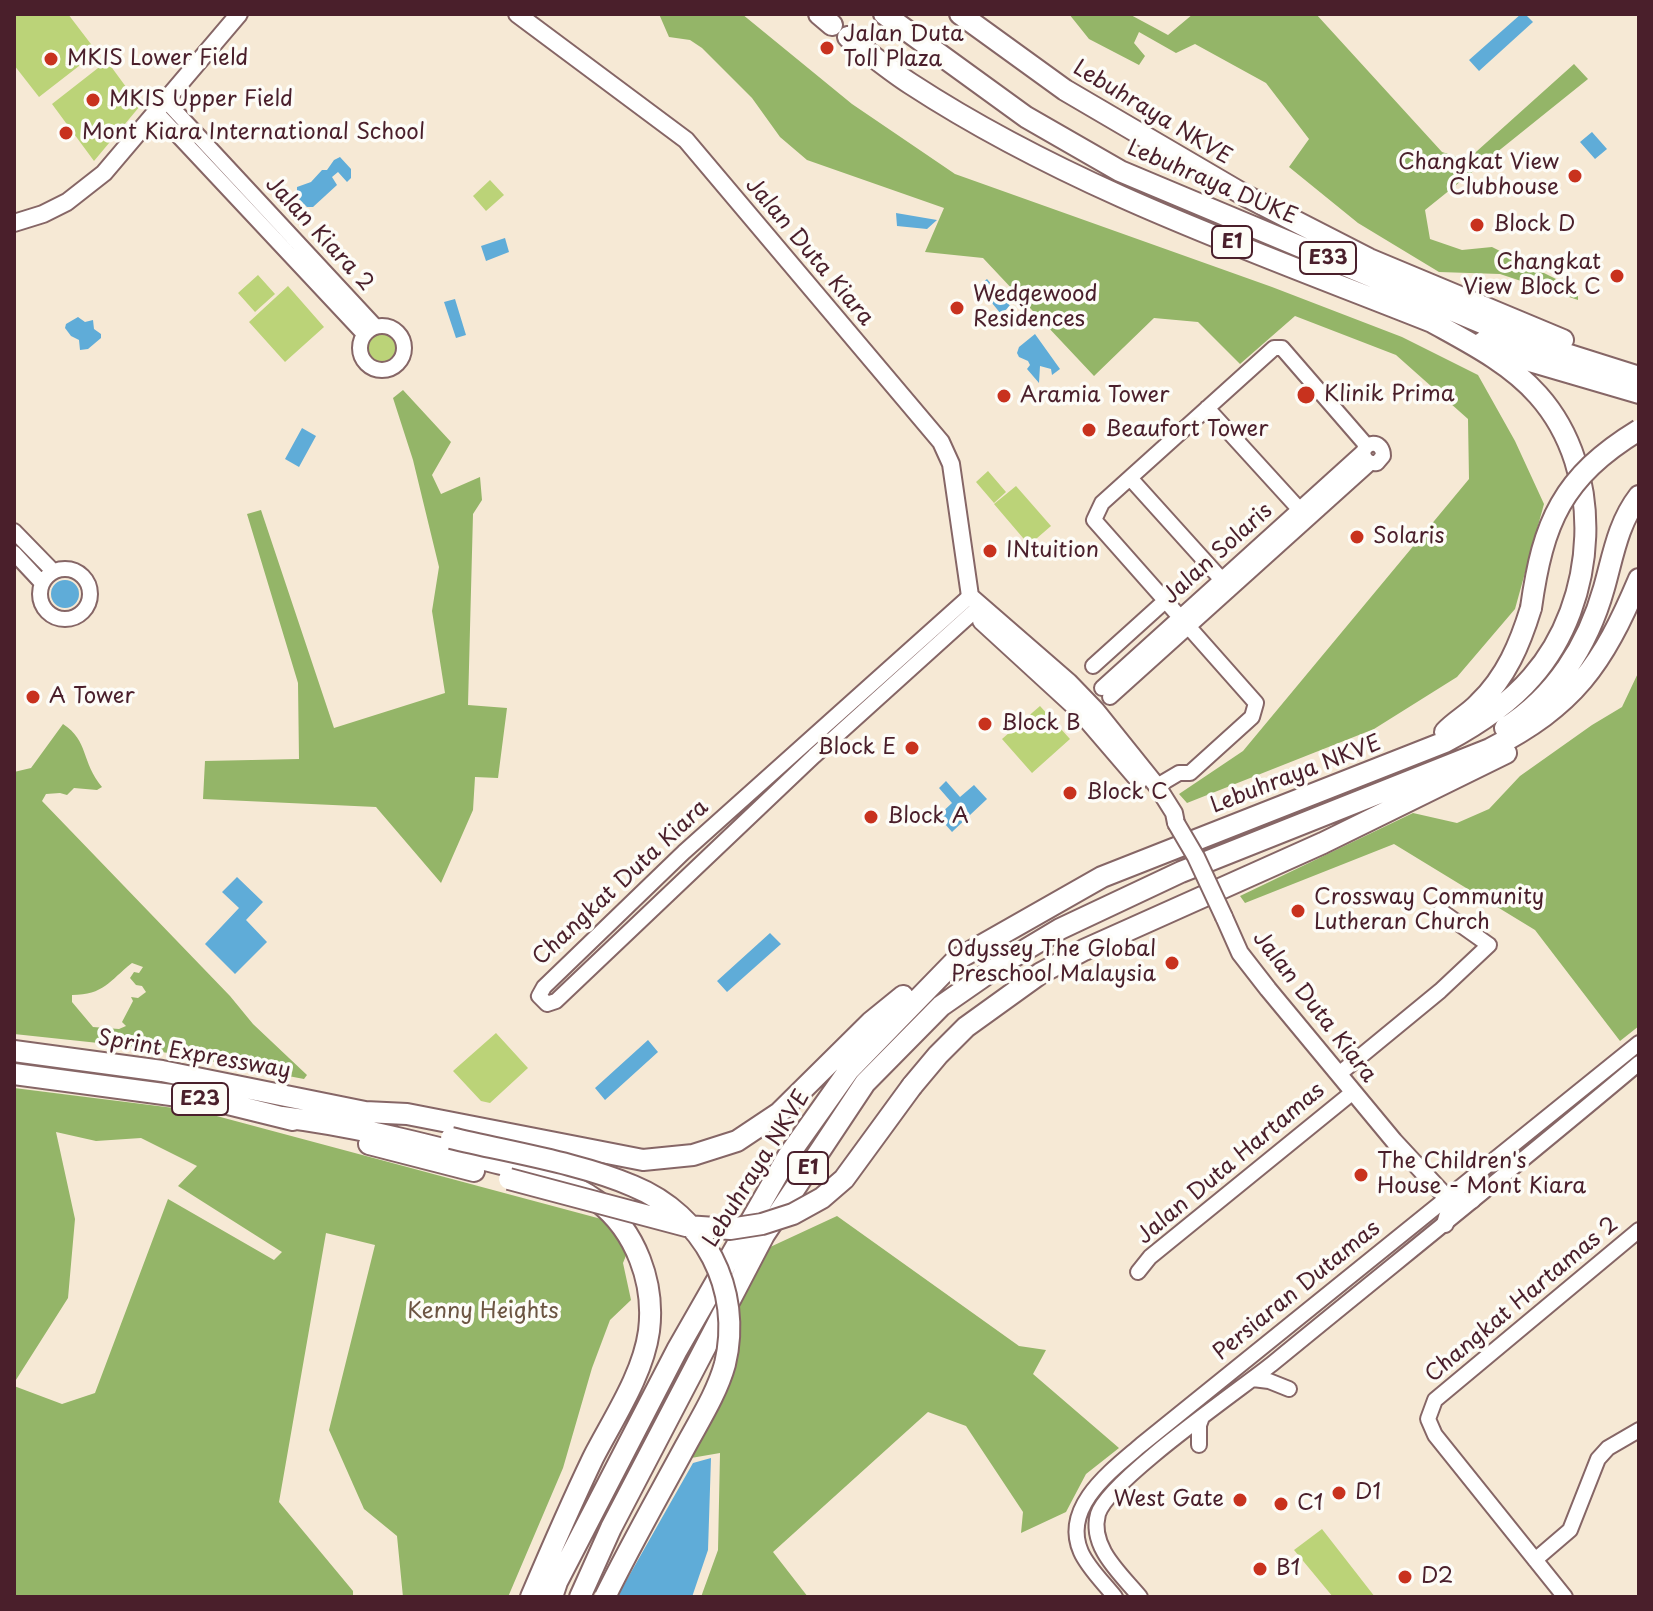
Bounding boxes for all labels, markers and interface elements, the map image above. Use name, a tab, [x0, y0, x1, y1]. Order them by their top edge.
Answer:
place label: Jalan Duta Toll Plaza	[843, 22, 964, 74]
marker: Jalan Duta Toll Plaza	[818, 39, 836, 57]
place label: MKIS Lower Field	[67, 46, 248, 72]
marker: MKIS Lower Field	[42, 50, 60, 68]
street label: Lebuhraya NKVE	[1068, 55, 1236, 171]
place label: MKIS Upper Field	[109, 87, 293, 113]
marker: MKIS Upper Field	[84, 91, 102, 109]
place label: Mont Kiara International School	[82, 120, 425, 146]
marker: Mont Kiara International School	[57, 124, 75, 142]
street label: Lebuhraya DUKE	[1123, 135, 1301, 231]
place label: Changkat View Clubhouse	[1398, 150, 1559, 202]
marker: Changkat View Clubhouse	[1566, 167, 1584, 185]
street label: Jalan Kiara 2	[259, 171, 379, 297]
street label: Jalan Duta Kiara	[739, 173, 879, 331]
place label: Block D	[1493, 212, 1575, 238]
marker: Block D	[1468, 216, 1486, 234]
road number: E1	[1212, 226, 1252, 258]
road number: E33	[1300, 242, 1356, 274]
place label: Changkat View Block C	[1463, 250, 1601, 302]
marker: Changkat View Block C	[1608, 267, 1626, 285]
place label: Wedgewood Residences	[973, 282, 1098, 334]
marker: Wedgewood Residences	[948, 299, 966, 317]
place label: Klinik Prima	[1324, 382, 1454, 408]
place label: Aramia Tower	[1020, 383, 1169, 409]
marker: Klinik Prima	[1295, 384, 1317, 406]
marker: Aramia Tower	[995, 387, 1013, 405]
place label: Beaufort Tower	[1105, 417, 1269, 443]
marker: Beaufort Tower	[1080, 421, 1098, 439]
street label: Jalan Solaris	[1158, 498, 1278, 610]
place label: Solaris	[1373, 524, 1445, 550]
marker: Solaris	[1348, 528, 1366, 546]
place label: INtuition	[1006, 538, 1099, 564]
marker: INtuition	[981, 542, 999, 560]
place label: A Tower	[49, 684, 135, 710]
marker: A Tower	[24, 688, 42, 706]
place label: Block B	[1001, 711, 1081, 737]
marker: Block B	[976, 715, 994, 733]
street label: Lebuhraya NKVE	[1207, 730, 1385, 820]
place label: Block E	[817, 735, 896, 761]
marker: Block E	[903, 739, 921, 757]
place label: Block C	[1086, 780, 1168, 806]
marker: Block C	[1061, 784, 1079, 802]
street label: Changkat Duta Kiara	[528, 795, 714, 971]
place label: Block A	[887, 804, 969, 830]
marker: Block A	[862, 808, 880, 826]
place label: Crossway Community Lutheran Church	[1314, 885, 1544, 936]
marker: Crossway Community Lutheran Church	[1289, 902, 1307, 920]
street label: Jalan Duta Kiara	[1247, 926, 1381, 1088]
place label: Odyssey The Global Preschool Malaysia	[947, 937, 1156, 988]
marker: Odyssey The Global Preschool Malaysia	[1163, 954, 1181, 972]
street label: Sprint Expressway	[96, 1025, 292, 1085]
street label: Jalan Duta Hartamas	[1132, 1078, 1330, 1250]
road number: E23	[172, 1083, 228, 1115]
street label: Lebuhraya NKVE	[698, 1086, 816, 1252]
place label: The Children's House - Mont Kiara	[1377, 1149, 1586, 1200]
road number: E1	[788, 1152, 828, 1184]
marker: The Children's House - Mont Kiara	[1352, 1166, 1370, 1184]
street label: Changkat Hartamas 2	[1420, 1212, 1624, 1388]
street label: Persiaran Dutamas	[1208, 1216, 1386, 1366]
park label: Kenny Heights	[407, 1299, 559, 1325]
place label: D1	[1355, 1480, 1381, 1506]
marker: D1	[1330, 1484, 1348, 1502]
place label: West Gate	[1114, 1487, 1224, 1513]
marker: West Gate	[1231, 1491, 1249, 1509]
place label: C1	[1297, 1491, 1323, 1517]
marker: C1	[1272, 1495, 1290, 1513]
place label: B1	[1276, 1556, 1300, 1582]
marker: B1	[1251, 1560, 1269, 1578]
place label: D2	[1421, 1564, 1453, 1590]
marker: D2	[1396, 1568, 1414, 1586]

